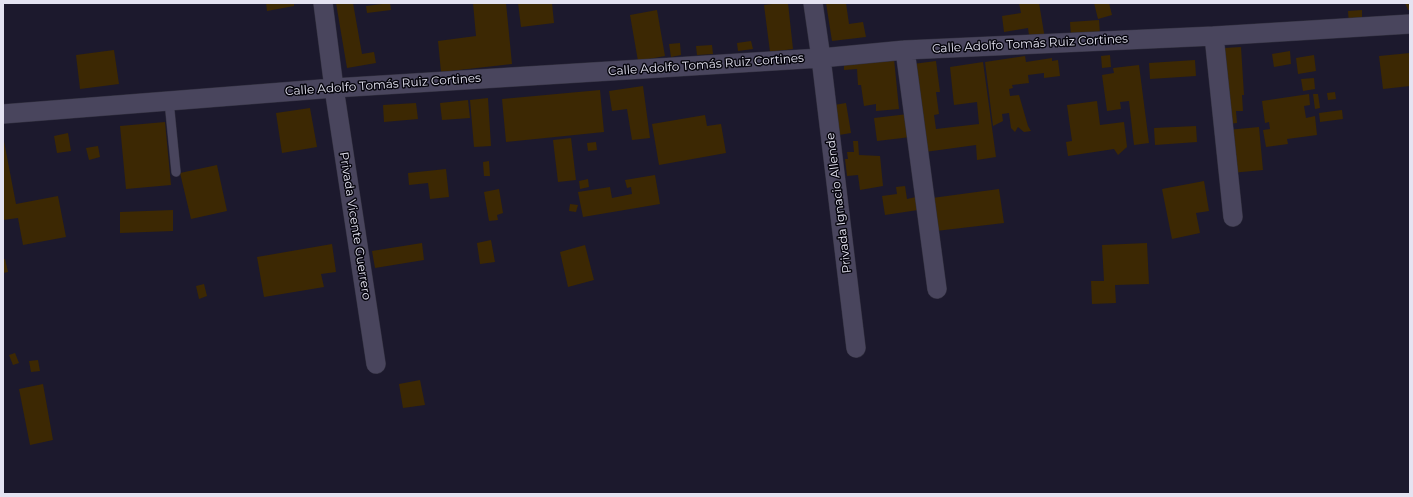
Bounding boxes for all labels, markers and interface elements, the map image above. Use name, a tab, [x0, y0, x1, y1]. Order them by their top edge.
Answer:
street label: Calle Adolfo Tomás Ruiz Cortines	[932, 32, 1128, 56]
street label: Calle Adolfo Tomás Ruiz Cortines	[608, 51, 804, 79]
street label: Calle Adolfo Tomás Ruiz Cortines	[285, 71, 481, 99]
street label: Privada Ignacio Allende	[823, 132, 855, 274]
street label: Privada Vicente Guerrero	[336, 151, 374, 301]

